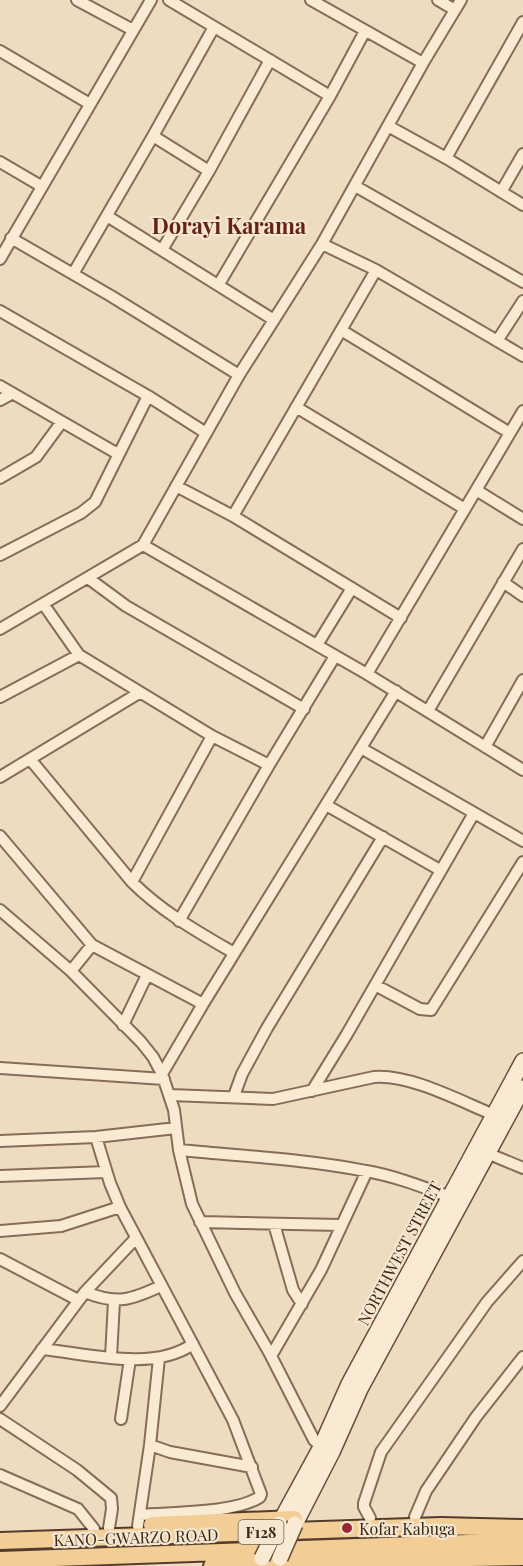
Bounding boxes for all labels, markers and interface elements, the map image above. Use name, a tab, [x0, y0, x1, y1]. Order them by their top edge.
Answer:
district label: Dorayi Karama	[152, 210, 307, 240]
street label: NORTHWEST STREET	[352, 1177, 446, 1329]
place label: Kofar Kabuga	[359, 1518, 455, 1539]
road number: F128	[238, 1520, 284, 1544]
marker: Kofar Kabuga	[340, 1521, 354, 1535]
street label: KANO-GWARZO ROAD	[53, 1524, 219, 1550]

